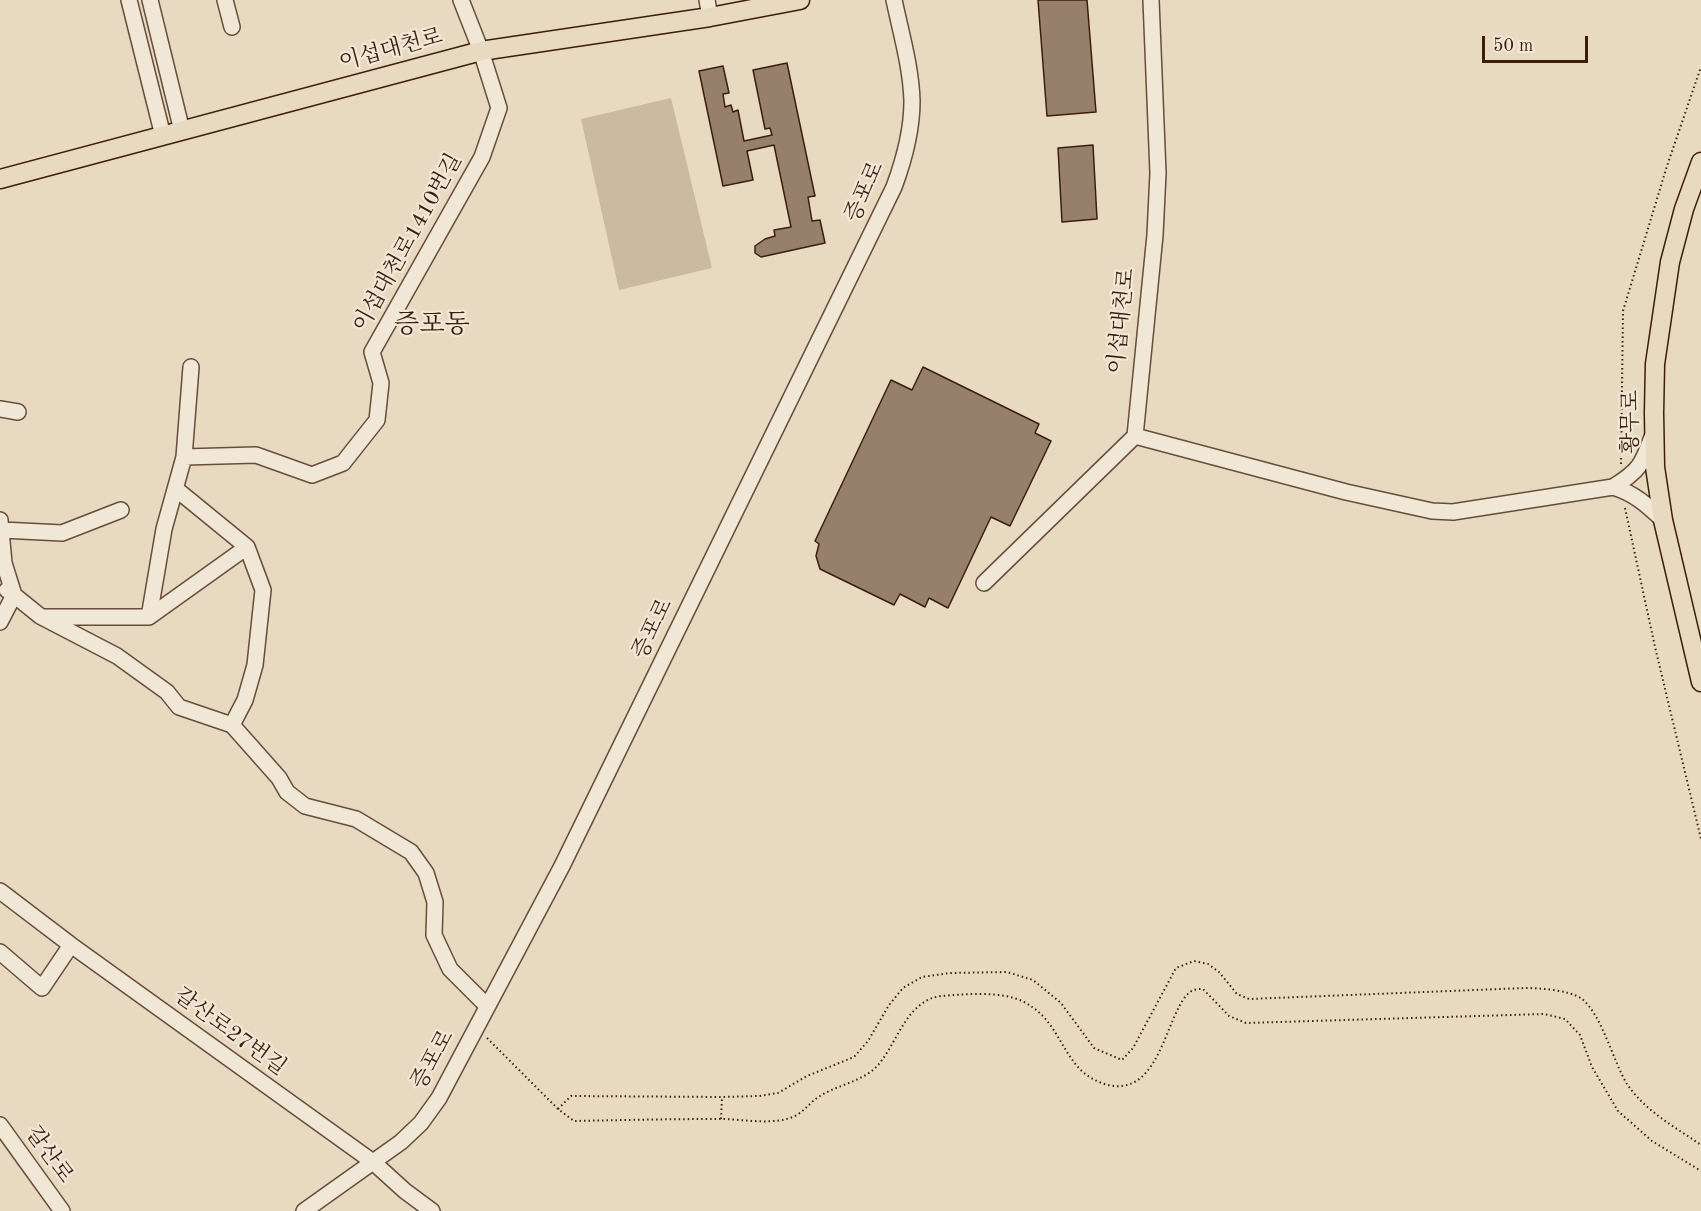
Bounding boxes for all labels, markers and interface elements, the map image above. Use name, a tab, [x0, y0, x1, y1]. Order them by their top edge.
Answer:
street label: 이섭대천로	[336, 23, 446, 77]
scale bar	[1485, 24, 1592, 62]
text: 50 m	[1493, 37, 1533, 55]
street label: 이섭대천로1410번길	[348, 149, 468, 337]
street label: 증포로	[840, 158, 890, 226]
street label: 이섭대천로	[1103, 267, 1141, 375]
district label: 증포동	[394, 309, 470, 341]
street label: 황무로	[1618, 390, 1644, 454]
street label: 증포로	[627, 595, 679, 663]
street label: 갈산로27번길	[169, 983, 291, 1081]
street label: 증포로	[406, 1026, 460, 1094]
street label: 갈산로	[20, 1121, 78, 1189]

